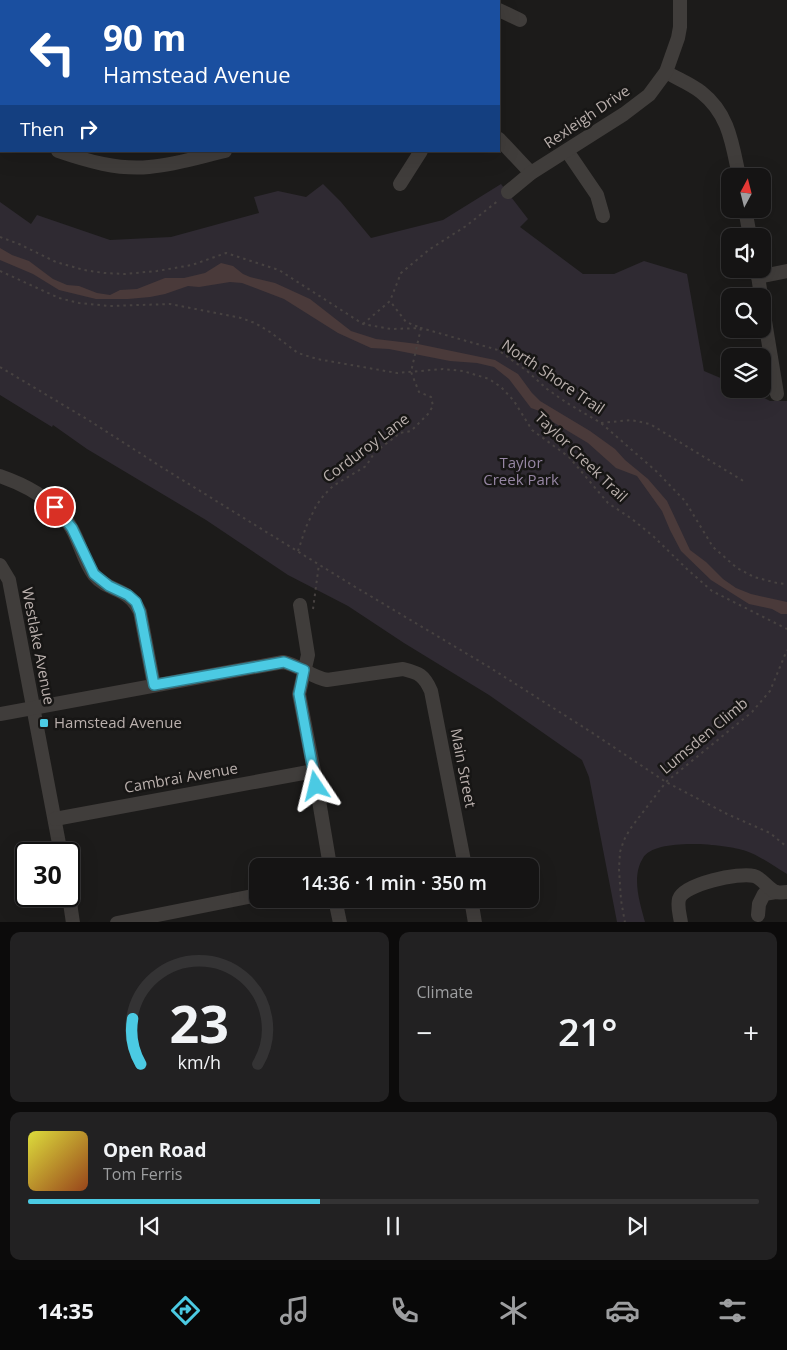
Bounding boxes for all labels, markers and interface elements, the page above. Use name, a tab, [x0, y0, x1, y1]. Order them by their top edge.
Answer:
text: 90 m	[103, 14, 186, 61]
icon: left	[20, 20, 85, 85]
text: Hamstead Avenue	[103, 59, 290, 89]
street label: Rexleigh Drive	[540, 80, 633, 152]
icon: right	[74, 115, 102, 143]
text: Then	[20, 116, 64, 142]
north arrow	[721, 168, 771, 218]
map controls	[721, 168, 771, 398]
button: sound	[721, 228, 771, 278]
button: search	[721, 288, 771, 338]
street label: North Shore Trail	[498, 334, 609, 418]
button: layers	[721, 348, 771, 398]
street label: Taylor Creek Trail	[531, 407, 632, 506]
street label: Corduroy Lane	[318, 408, 413, 486]
park label: Taylor Creek Park	[483, 452, 559, 489]
pin	[34, 486, 76, 528]
icon: arrive	[41, 493, 69, 521]
street label: Westlake Avenue	[18, 585, 60, 706]
street label: Lumsden Climb	[655, 693, 751, 778]
place label: Hamstead Avenue	[54, 712, 182, 732]
marker: Hamstead Avenue	[38, 717, 50, 729]
street label: Main Street	[446, 726, 481, 809]
street label: Cambrai Avenue	[122, 757, 239, 797]
position arrow	[289, 759, 341, 811]
speed limit sign: 30	[15, 842, 80, 907]
text: 14:36 · 1 min · 350 m	[301, 870, 487, 896]
text: Climate	[417, 981, 473, 1003]
text: 23	[170, 987, 229, 1058]
text: 21°	[558, 1005, 618, 1057]
text: −	[417, 1013, 433, 1051]
text: +	[743, 1013, 759, 1051]
text: km/h	[178, 1050, 221, 1074]
text: Open Road	[103, 1137, 207, 1163]
text: Tom Ferris	[103, 1163, 182, 1185]
icon: previous	[136, 1212, 164, 1240]
icon: pause	[379, 1212, 407, 1240]
icon: next	[623, 1212, 651, 1240]
icon: directions	[168, 1293, 203, 1328]
icon: music	[277, 1293, 312, 1328]
icon: phone	[387, 1293, 422, 1328]
icon: climate	[496, 1293, 531, 1328]
icon: car	[605, 1293, 640, 1328]
icon: filters	[715, 1293, 750, 1328]
text: 14:35	[37, 1295, 94, 1325]

